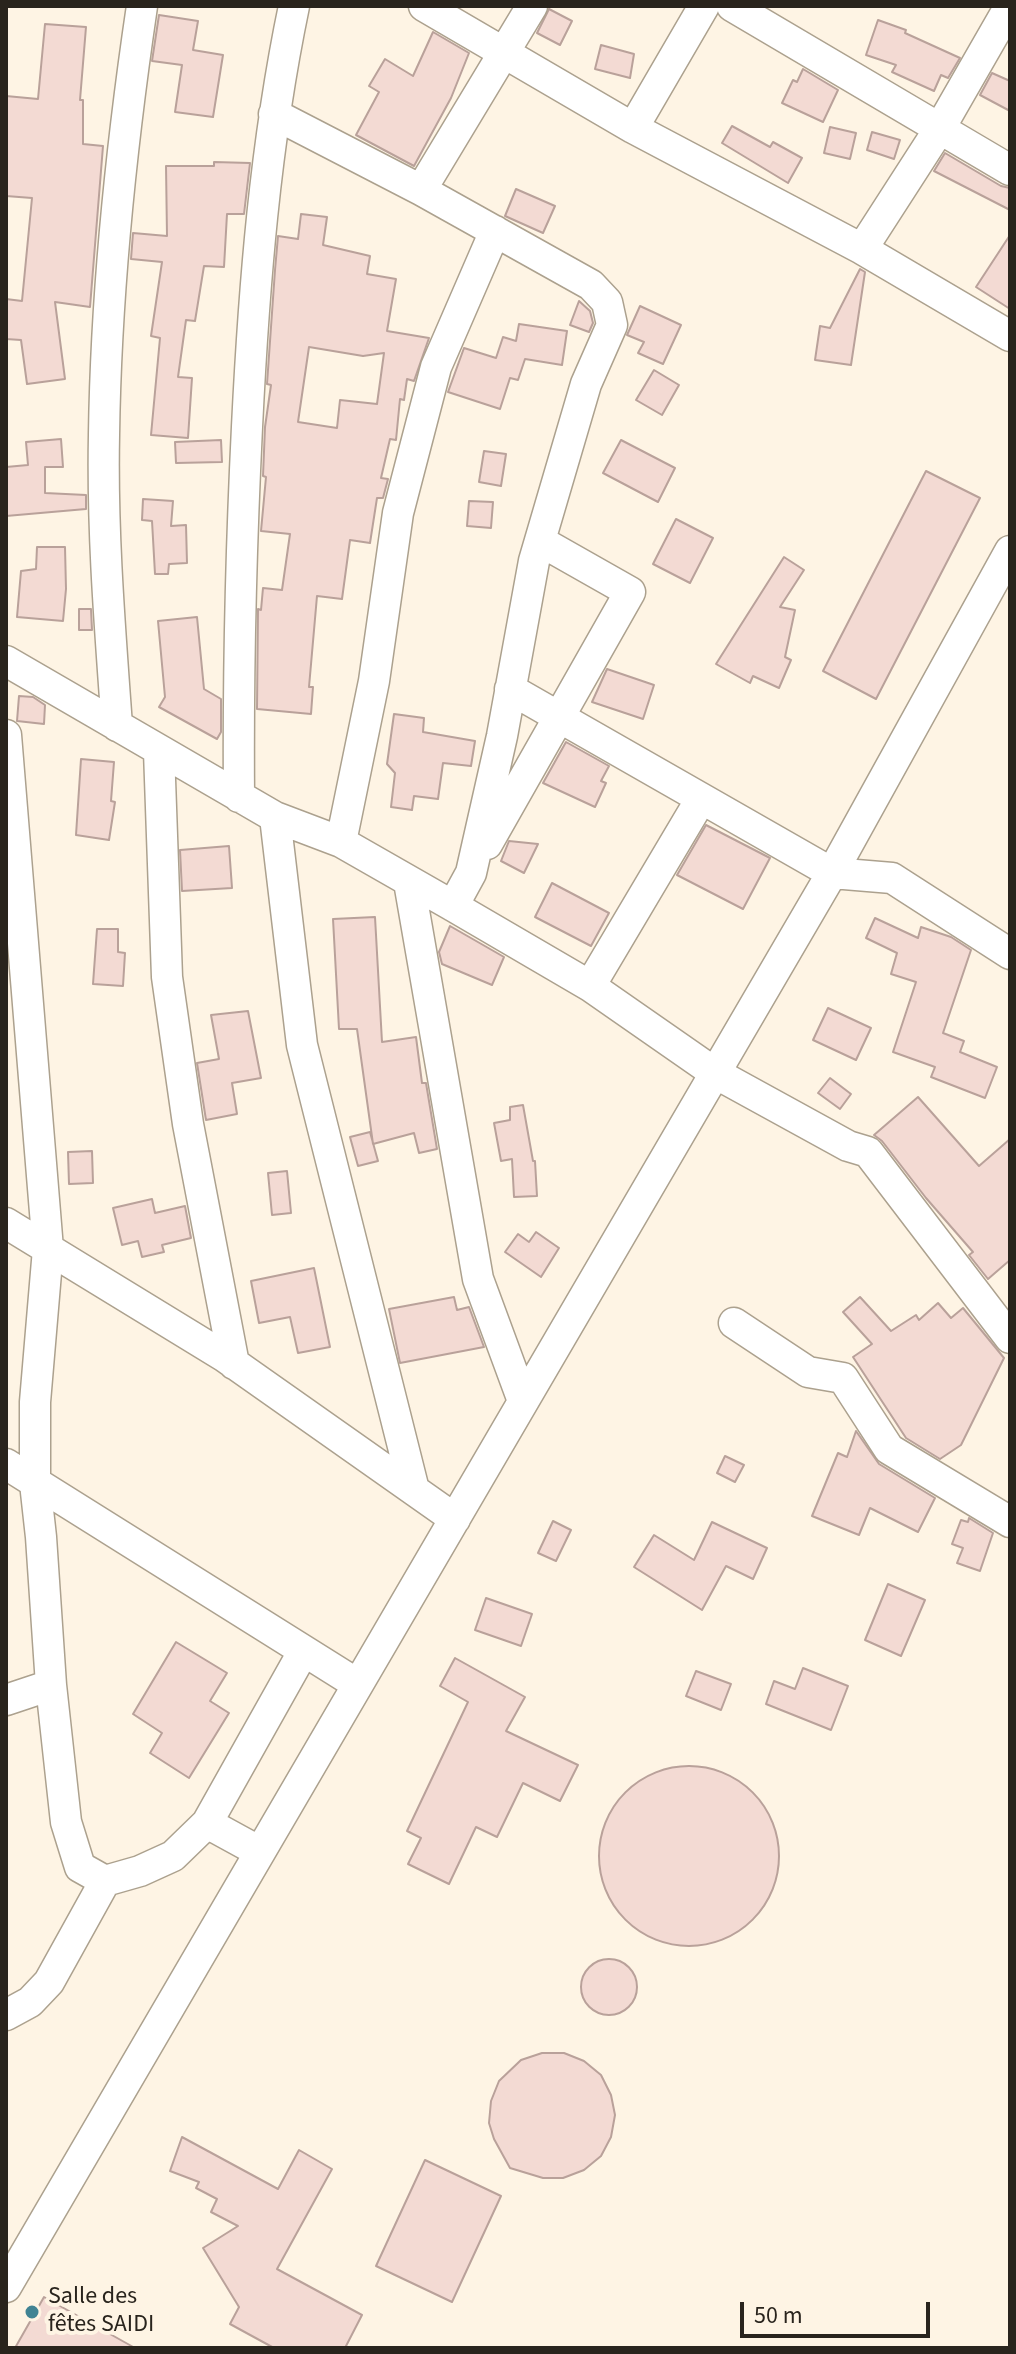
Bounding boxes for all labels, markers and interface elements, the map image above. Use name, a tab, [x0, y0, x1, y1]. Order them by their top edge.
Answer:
place label: Salle des fêtes SAIDI	[48, 2284, 154, 2340]
scale bar	[744, 2286, 934, 2336]
text: 50 m	[754, 2298, 803, 2333]
marker: Salle des fêtes SAIDI	[23, 2303, 41, 2321]

